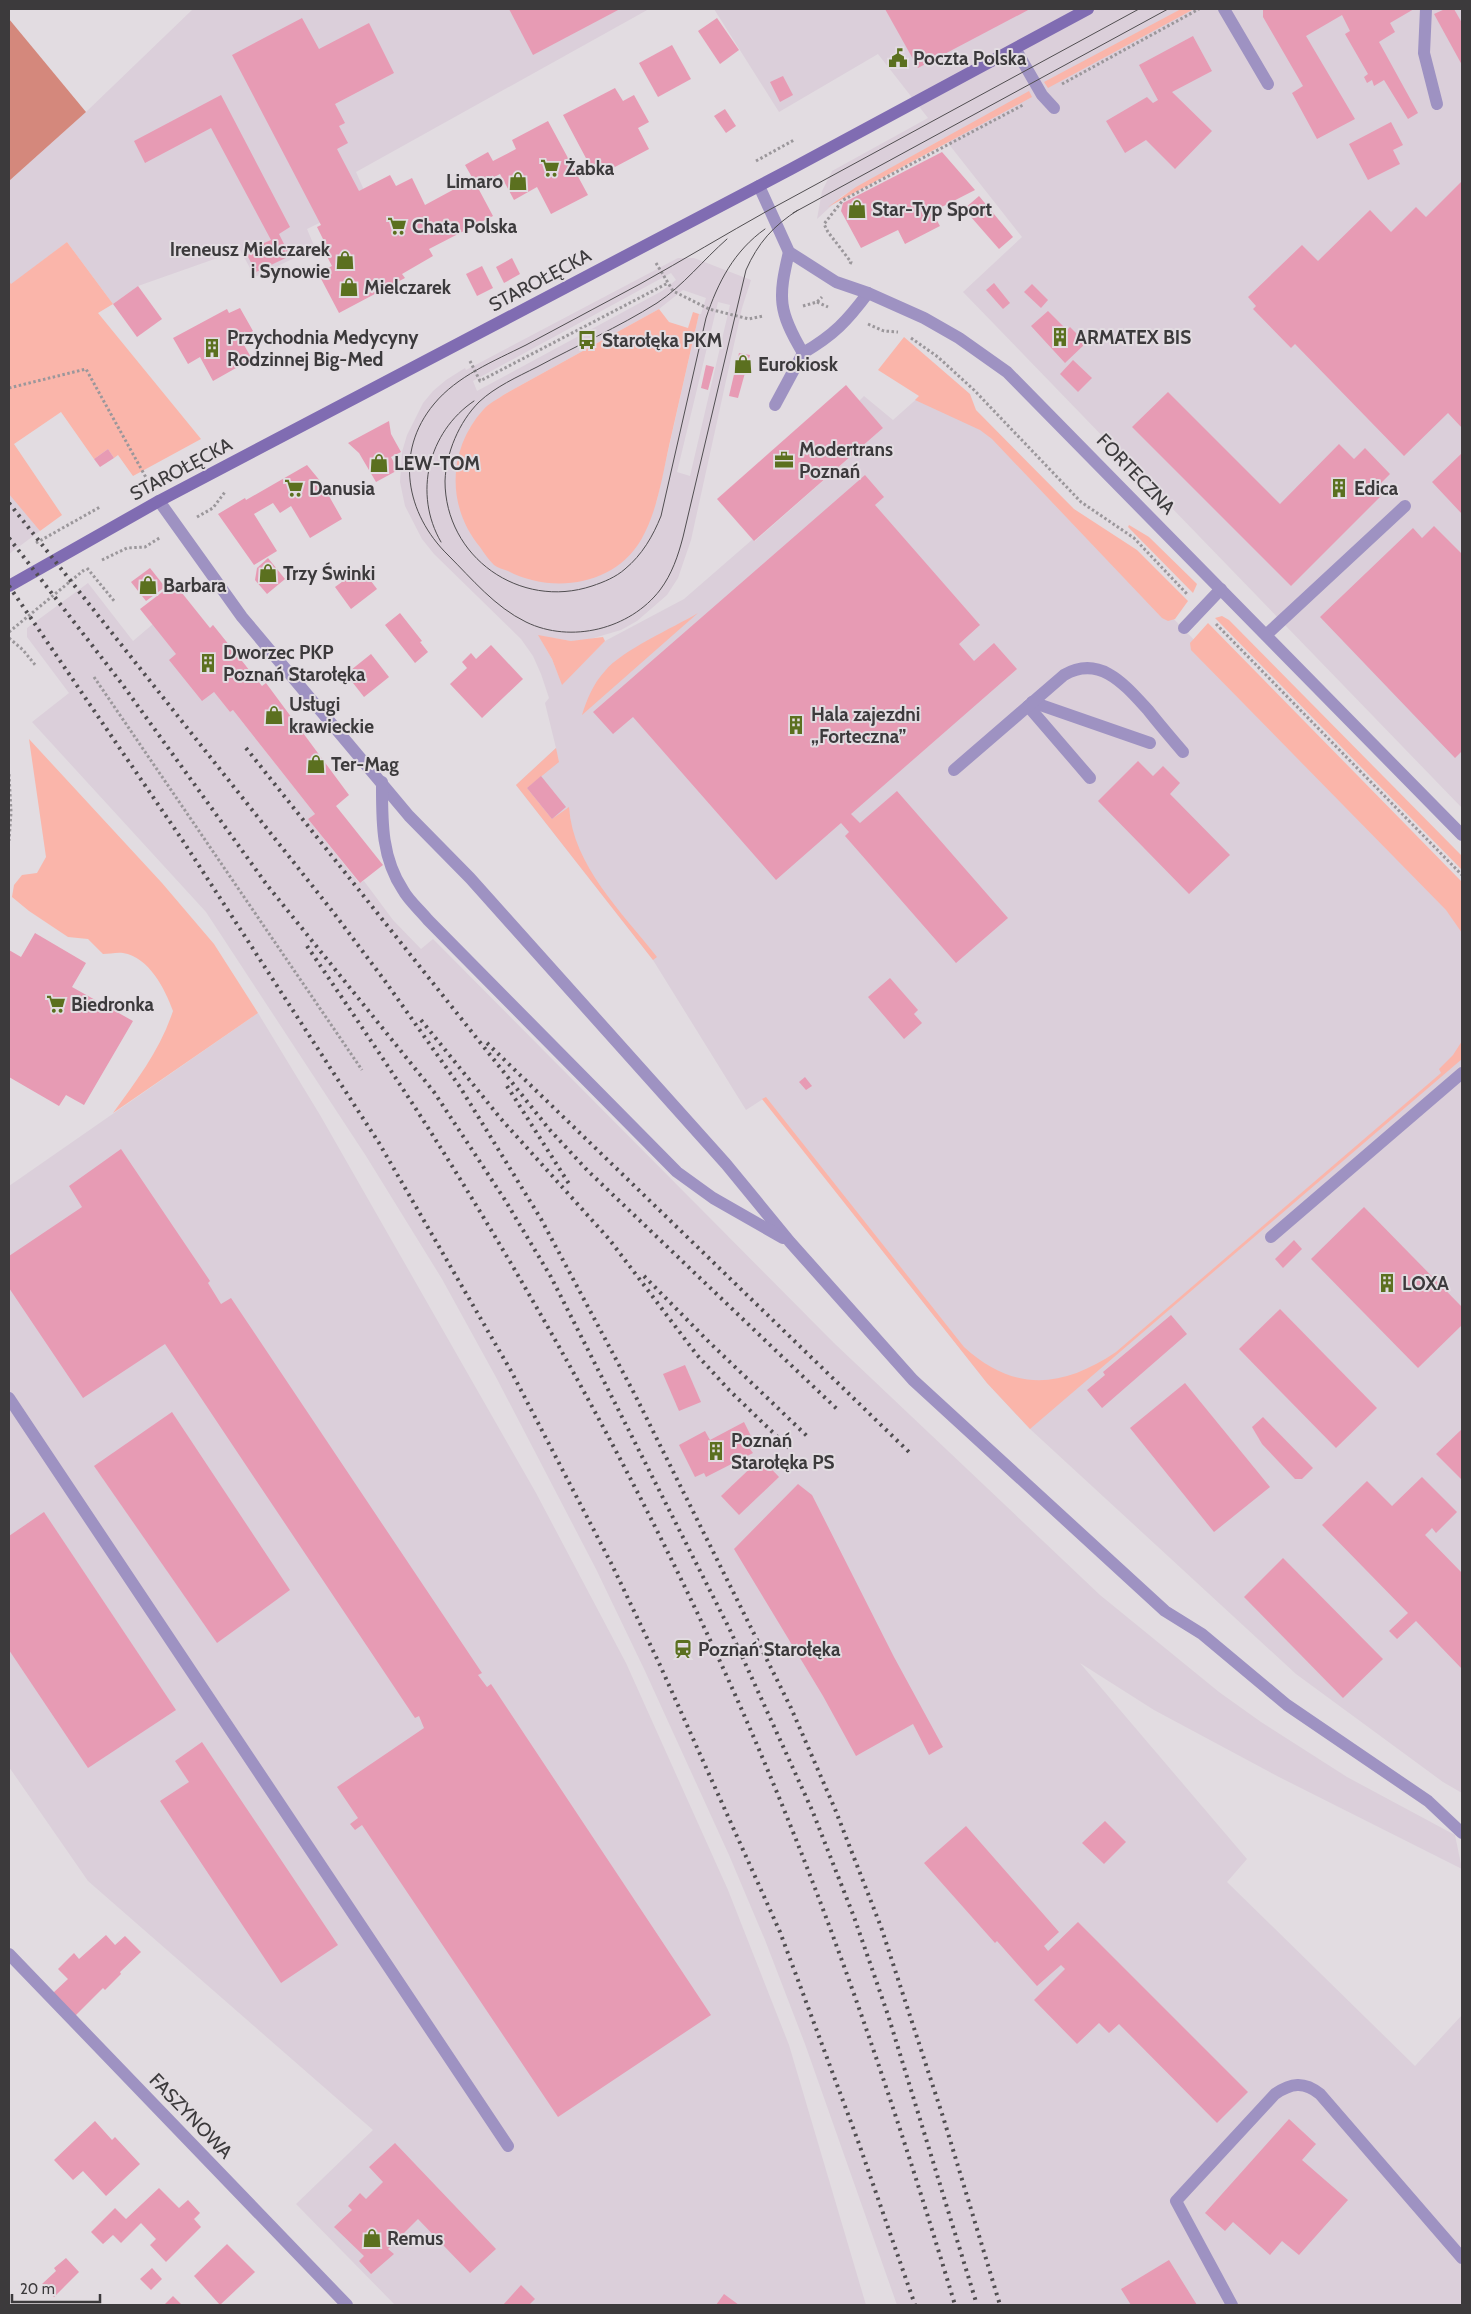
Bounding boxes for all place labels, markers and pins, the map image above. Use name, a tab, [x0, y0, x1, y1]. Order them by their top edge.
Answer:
public building icon: Poczta Polska	[887, 47, 909, 69]
place label: Poczta Polska	[913, 47, 1027, 70]
supermarket icon: Żabka	[539, 157, 561, 179]
place label: Żabka	[565, 157, 615, 180]
place label: Limaro	[446, 170, 503, 193]
shop icon: Limaro	[507, 170, 529, 192]
shop icon: Star-Typ Sport	[846, 198, 868, 220]
place label: Star-Typ Sport	[872, 198, 993, 221]
supermarket icon: Chata Polska	[386, 215, 408, 237]
place label: Chata Polska	[412, 215, 518, 238]
place label: Ireneusz Mielczarek i Synowie	[170, 238, 331, 283]
shop icon: Ireneusz Mielczarek i Synowie	[334, 249, 356, 271]
shop icon: Mielczarek	[338, 276, 360, 298]
place label: Mielczarek	[364, 276, 452, 299]
place label: Przychodnia Medycyny Rodzinnej Big-Med	[227, 326, 419, 371]
building icon: ARMATEX BIS	[1049, 326, 1071, 348]
place label: ARMATEX BIS	[1075, 326, 1191, 349]
bus stop icon: Starołęka PKM	[576, 329, 598, 351]
place label: Starołęka PKM	[602, 329, 722, 352]
building icon: Przychodnia Medycyny Rodzinnej Big-Med	[201, 337, 223, 359]
shop icon: Eurokiosk	[732, 353, 754, 375]
place label: Eurokiosk	[758, 353, 839, 376]
place label: Modertrans Poznań	[799, 438, 893, 483]
office icon: Modertrans Poznań	[773, 449, 795, 471]
shop icon: LEW-TOM	[368, 452, 390, 474]
place label: LEW-TOM	[394, 452, 480, 475]
supermarket icon: Danusia	[283, 477, 305, 499]
place label: Danusia	[309, 477, 375, 500]
building icon: Edica	[1328, 477, 1350, 499]
place label: Edica	[1354, 477, 1399, 500]
place label: Trzy Świnki	[283, 561, 375, 585]
shop icon: Trzy Świnki	[257, 562, 279, 584]
shop icon: Barbara	[137, 574, 159, 596]
place label: Barbara	[163, 574, 227, 597]
place label: Dworzec PKP Poznań Starołęka	[223, 641, 366, 686]
building icon: Dworzec PKP Poznań Starołęka	[197, 652, 219, 674]
place label: Usługi krawieckie	[289, 693, 374, 738]
place label: Hala zajezdni „Forteczna”	[811, 703, 920, 748]
shop icon: Usługi krawieckie	[263, 704, 285, 726]
building icon: Hala zajezdni „Forteczna”	[785, 714, 807, 736]
shop icon: Ter-Mag	[305, 753, 327, 775]
place label: Ter-Mag	[331, 753, 399, 776]
supermarket icon: Biedronka	[45, 993, 67, 1015]
place label: Biedronka	[71, 993, 155, 1016]
building icon: LOXA	[1376, 1272, 1398, 1294]
place label: LOXA	[1402, 1272, 1449, 1295]
place label: Poznań Starołęka PS	[731, 1429, 835, 1474]
building icon: Poznań Starołęka PS	[705, 1440, 727, 1462]
station icon: Poznań Starołęka	[672, 1638, 694, 1660]
place label: Poznań Starołęka	[698, 1638, 841, 1661]
shop icon: Remus	[361, 2227, 383, 2249]
place label: Remus	[387, 2227, 443, 2250]

